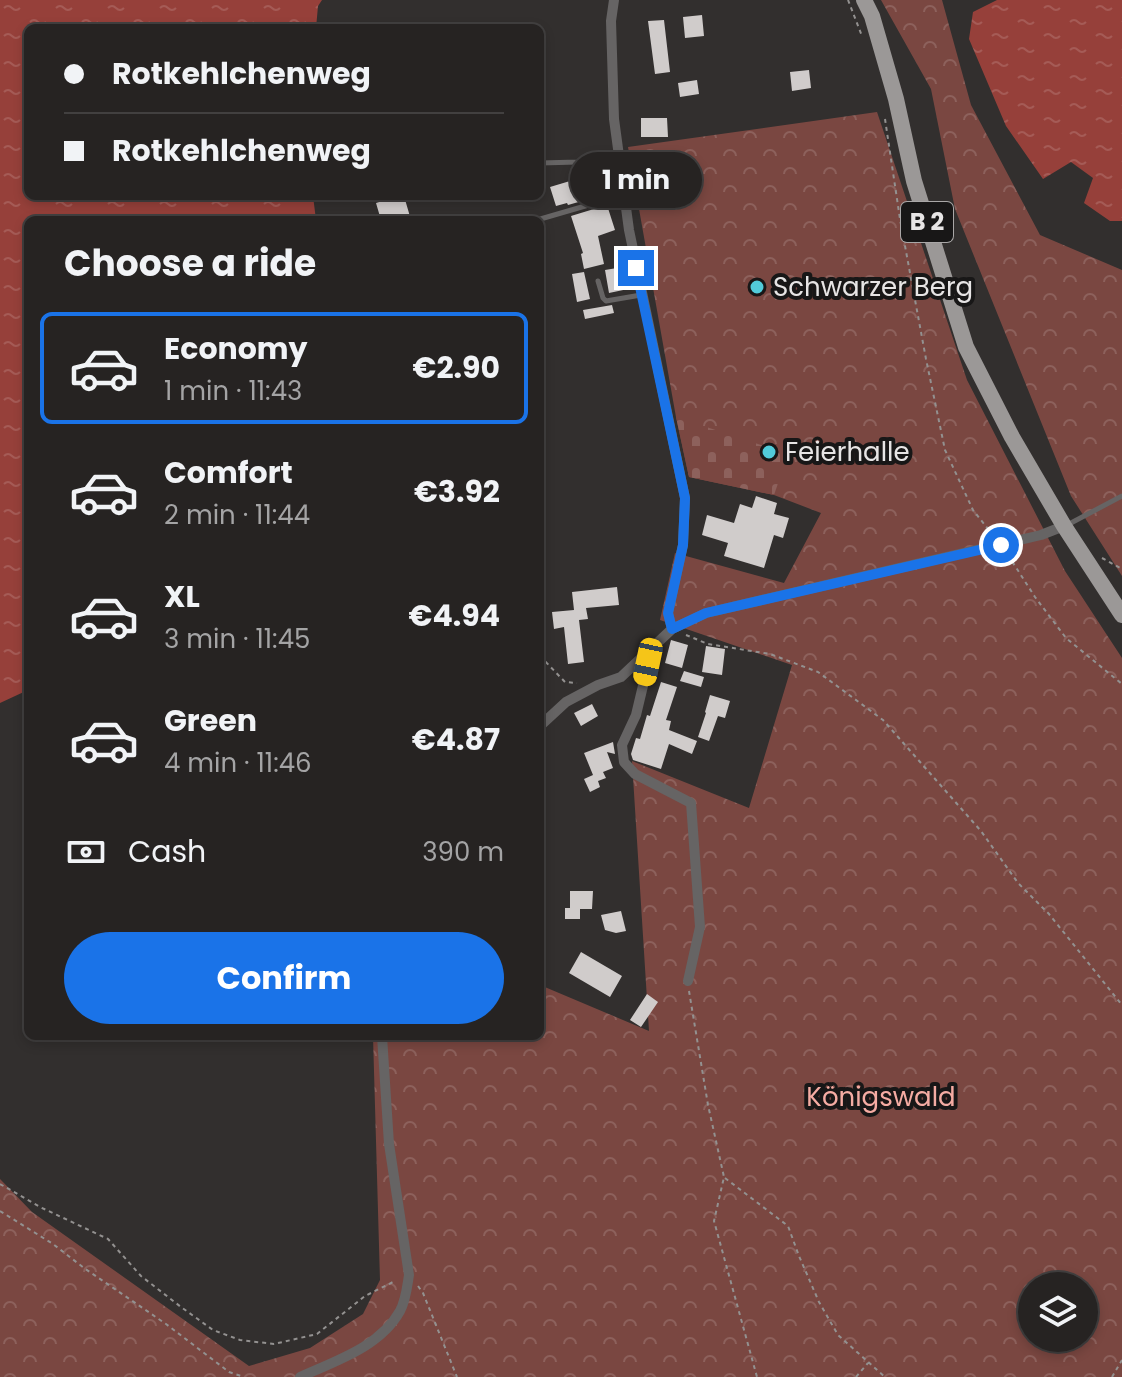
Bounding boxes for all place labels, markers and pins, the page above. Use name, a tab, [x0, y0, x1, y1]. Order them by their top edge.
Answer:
place label: Schwarzer Berg	[773, 269, 973, 305]
marker: Schwarzer Berg	[748, 278, 766, 296]
place label: Feierhalle	[785, 434, 910, 470]
marker: Feierhalle	[760, 443, 778, 461]

